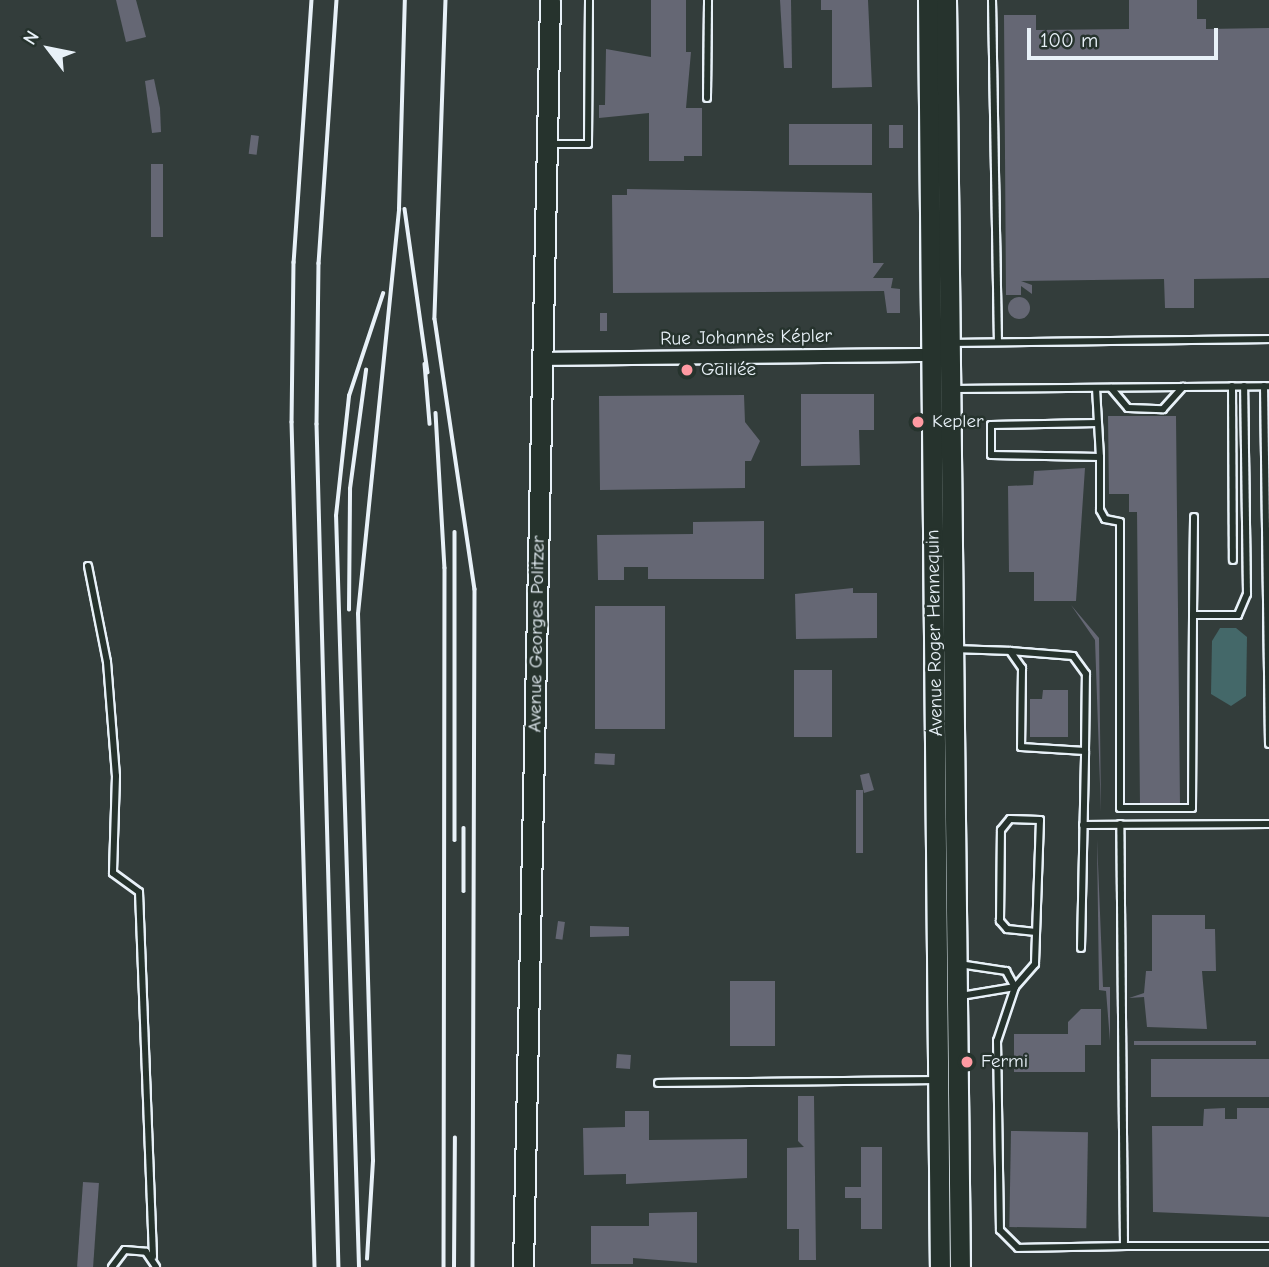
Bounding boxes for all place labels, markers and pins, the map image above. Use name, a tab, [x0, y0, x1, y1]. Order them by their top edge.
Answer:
place label: Galilée	[701, 359, 756, 381]
marker: Galilée	[679, 362, 695, 378]
place label: Kepler	[932, 411, 983, 433]
marker: Kepler	[910, 414, 926, 430]
place label: Fermi	[981, 1051, 1028, 1073]
marker: Fermi	[959, 1054, 975, 1070]

